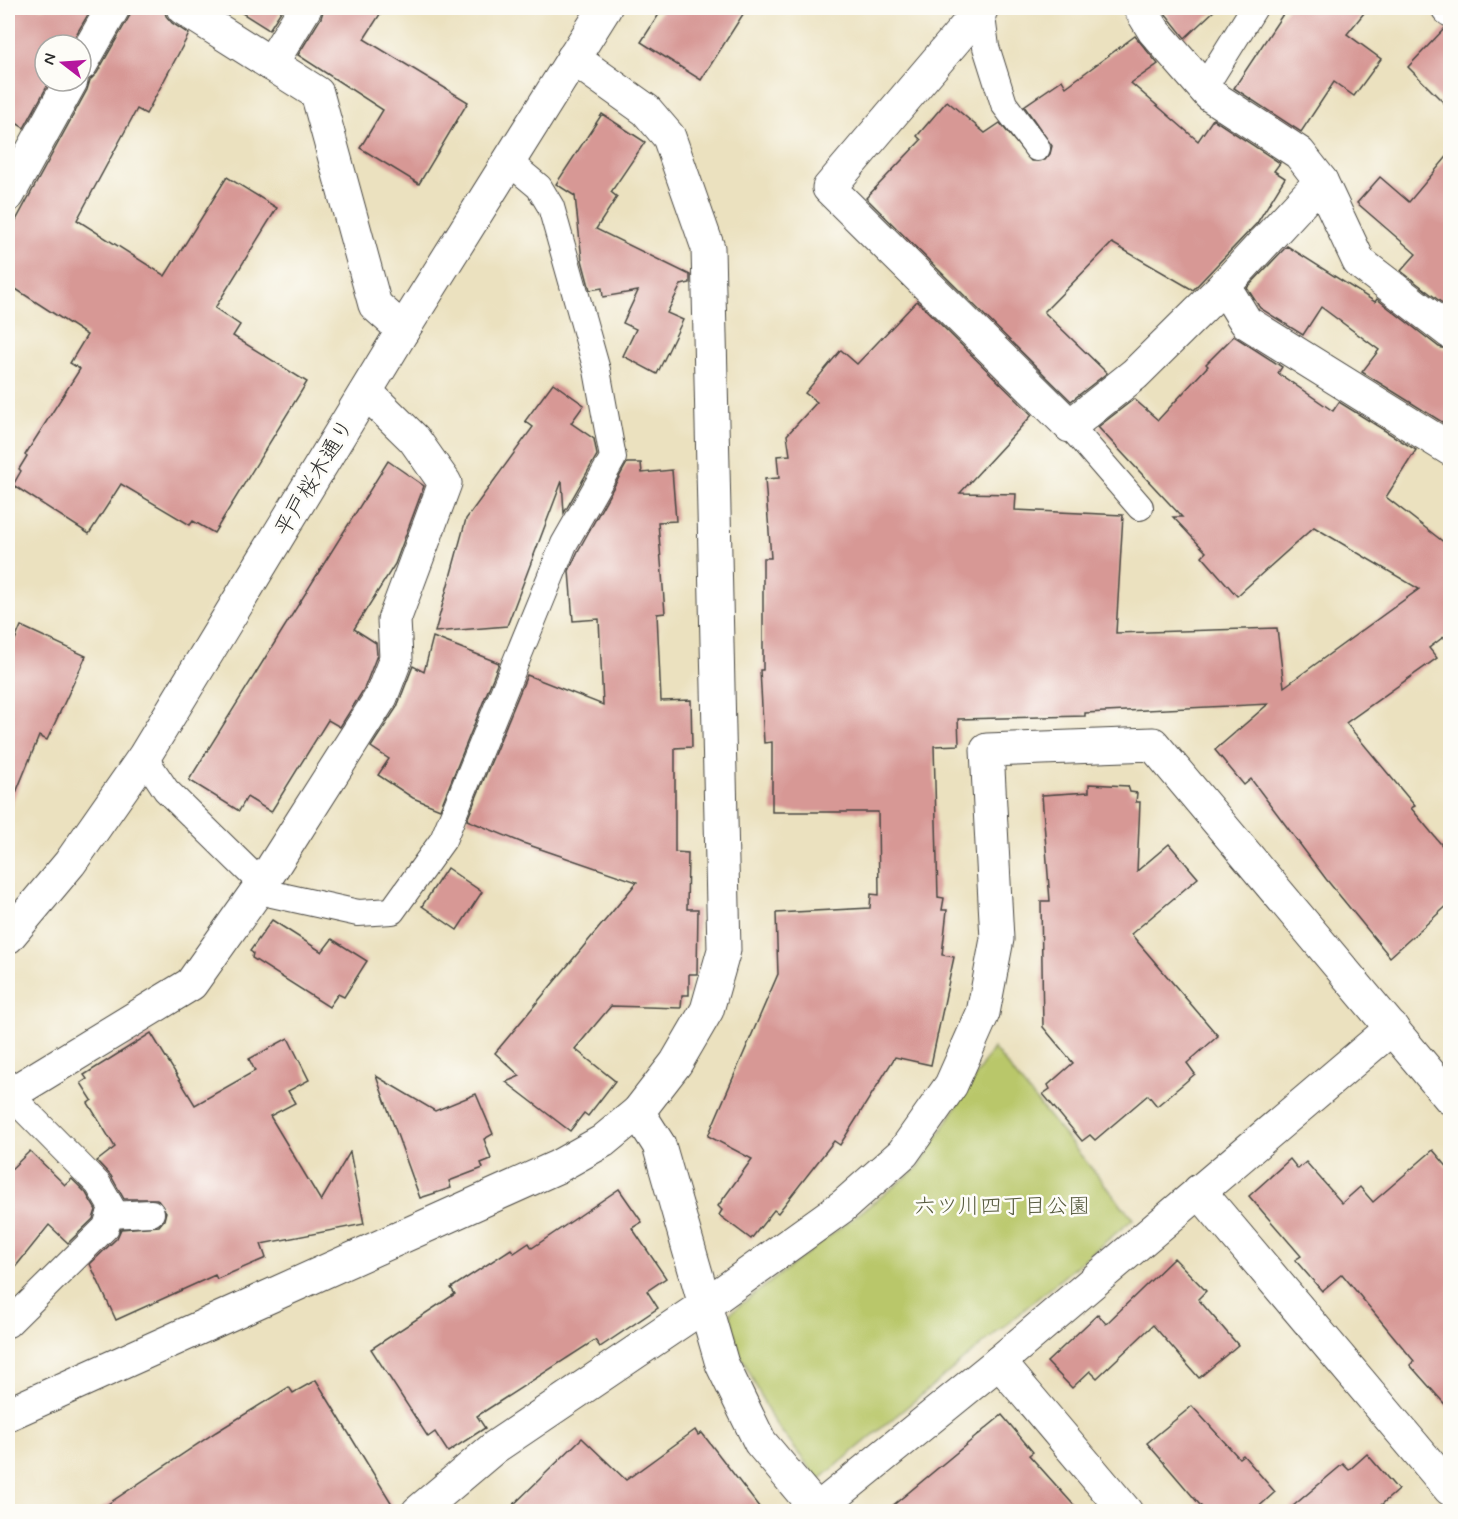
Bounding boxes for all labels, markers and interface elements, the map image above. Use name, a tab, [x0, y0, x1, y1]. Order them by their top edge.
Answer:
north arrow	[33, 33, 93, 93]
text: N	[38, 51, 62, 67]
street label: 平戸桜木通り	[269, 414, 361, 542]
park label: 六ツ川四丁目公園	[914, 1193, 1090, 1221]

